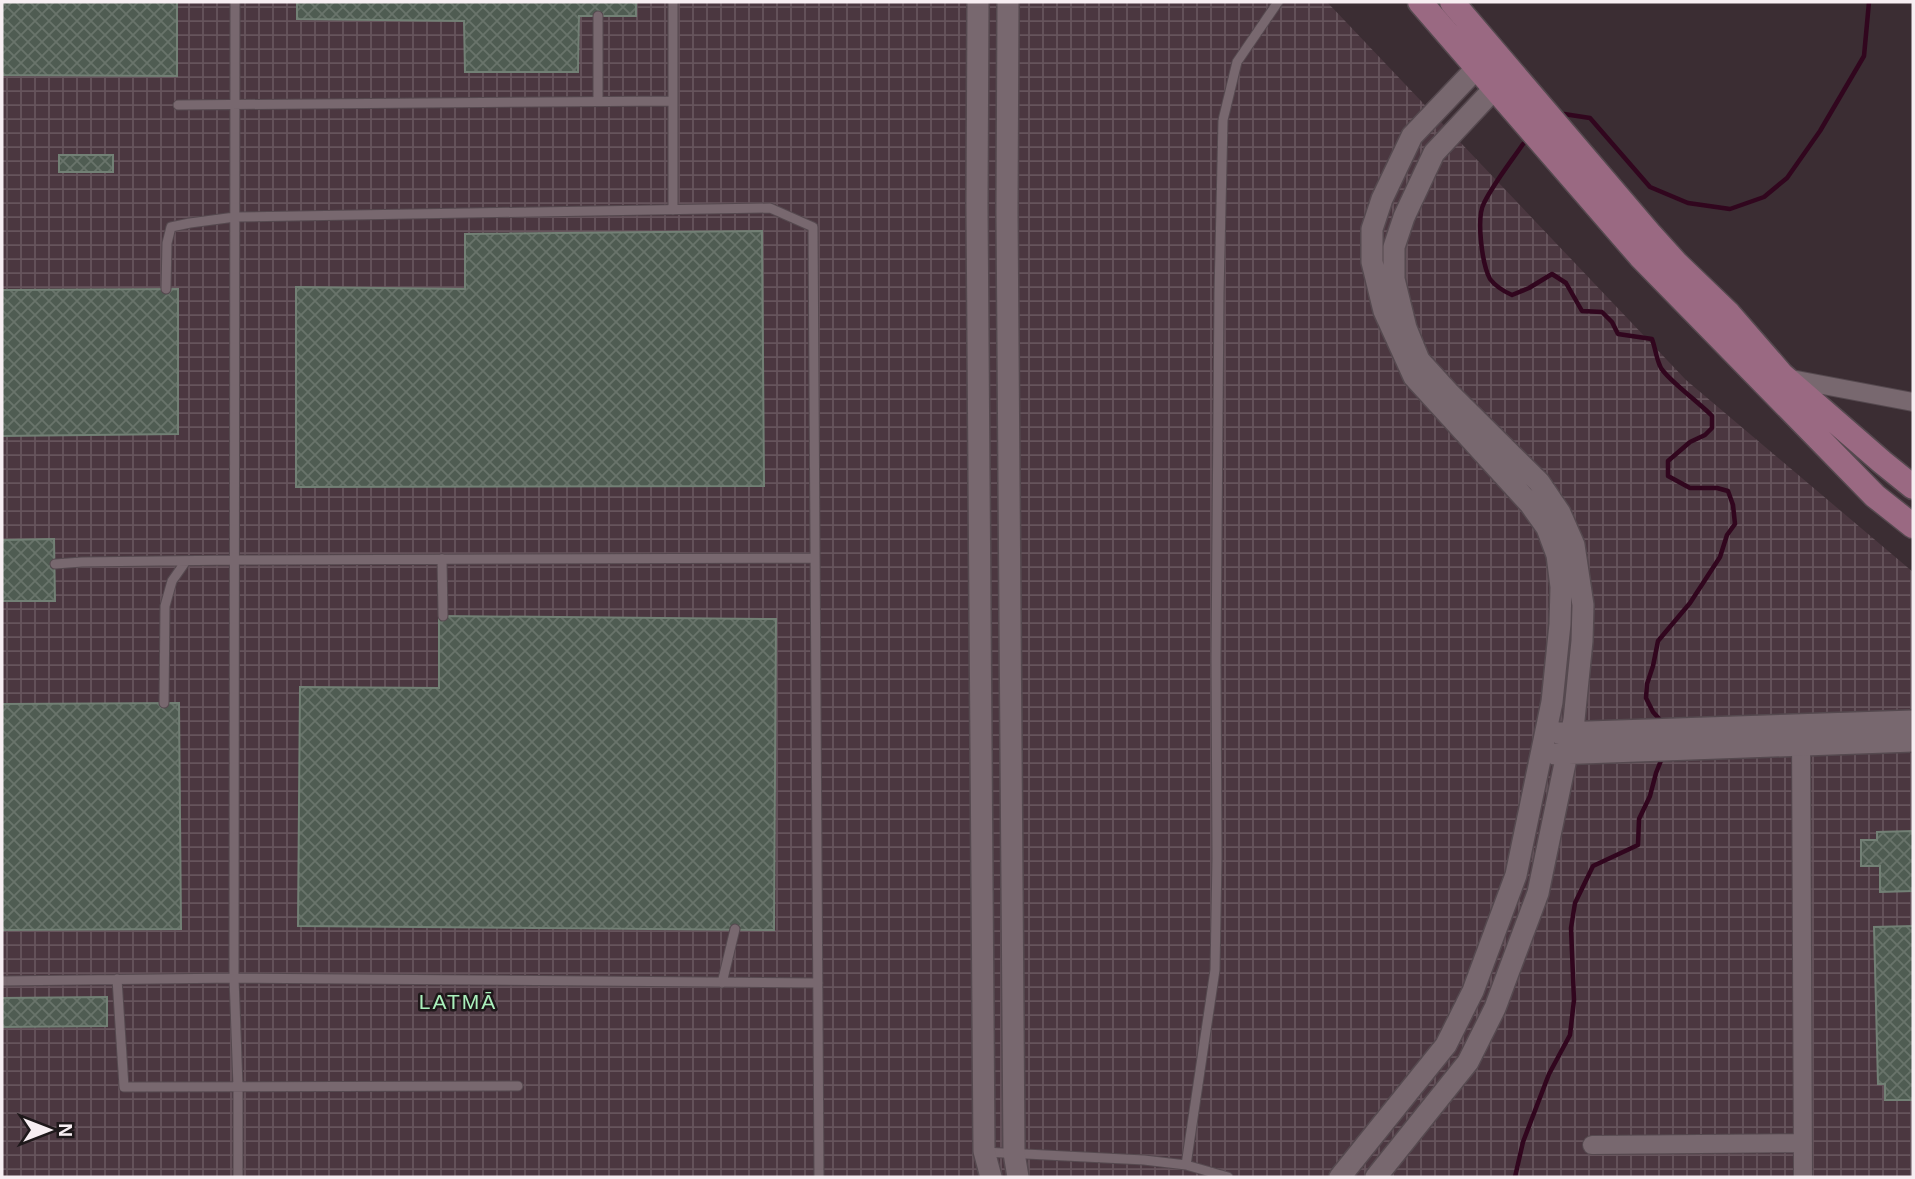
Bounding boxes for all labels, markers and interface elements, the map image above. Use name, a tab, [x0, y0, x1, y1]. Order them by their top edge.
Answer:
district label: LATMĀ	[419, 990, 497, 1013]
north arrow	[14, 1095, 84, 1165]
text: N	[55, 1123, 76, 1137]

